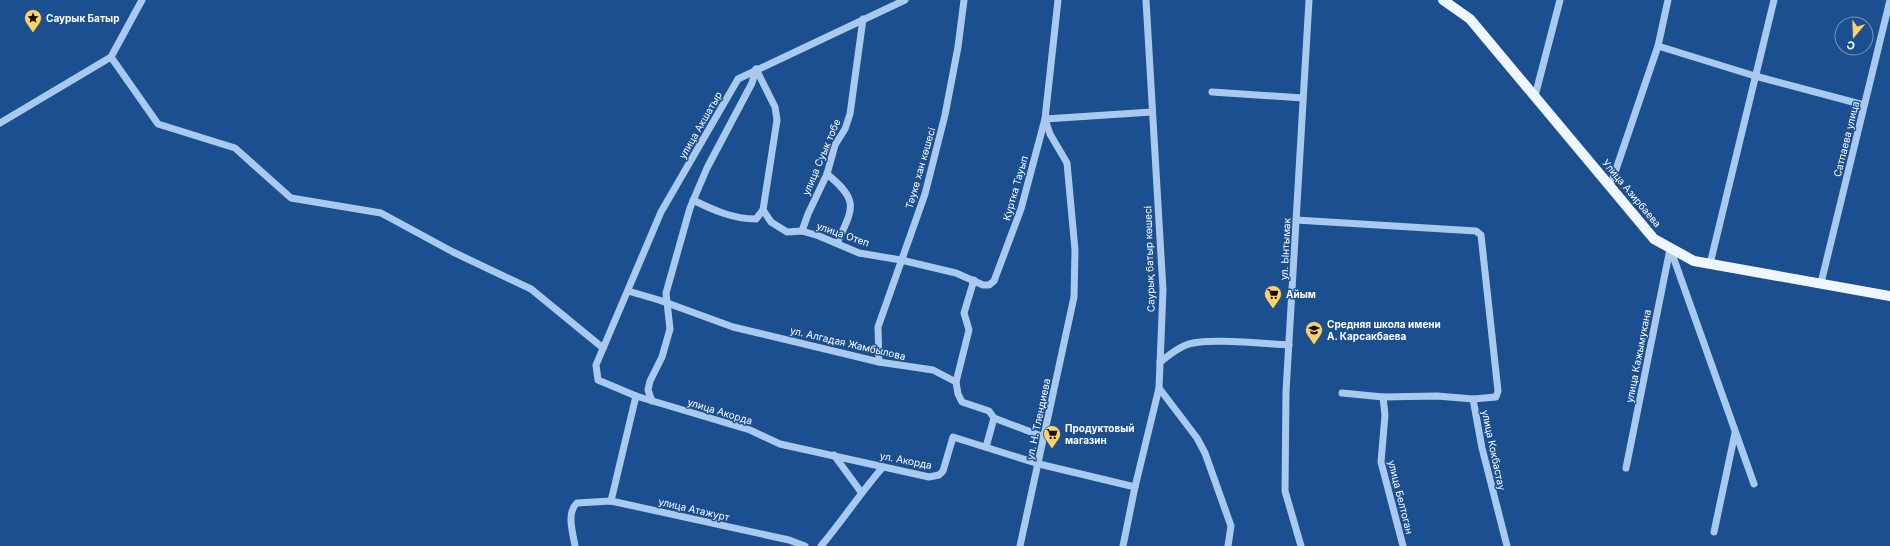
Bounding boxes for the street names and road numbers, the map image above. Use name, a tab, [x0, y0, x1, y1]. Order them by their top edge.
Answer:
street label: улица Акшатыр	[676, 89, 724, 161]
street label: Сатпаева улица	[1831, 100, 1861, 178]
street label: улица Суык тобе	[799, 117, 843, 197]
street label: Тәуке хан көшесі	[903, 126, 937, 210]
street label: Куртка Тауып	[1000, 154, 1030, 222]
street label: Улица Азирбаева	[1600, 157, 1664, 229]
street label: Саурық батыр көшесі	[1141, 206, 1157, 312]
street label: ул. Ынтымак	[1277, 217, 1293, 280]
street label: улица Отеп	[815, 219, 871, 249]
street label: улица Кажымукана	[1623, 308, 1653, 404]
street label: ул. Алгадая Жамбылова	[789, 324, 907, 362]
street label: ул. Н. Тлендиева	[1024, 377, 1052, 461]
street label: улица Акорда	[686, 395, 754, 427]
street label: улица Кокбастау	[1480, 409, 1508, 492]
street label: ул. Акорда	[879, 449, 933, 471]
street label: улица Белтоган	[1386, 459, 1416, 535]
street label: улица Атажурт	[657, 495, 731, 523]

